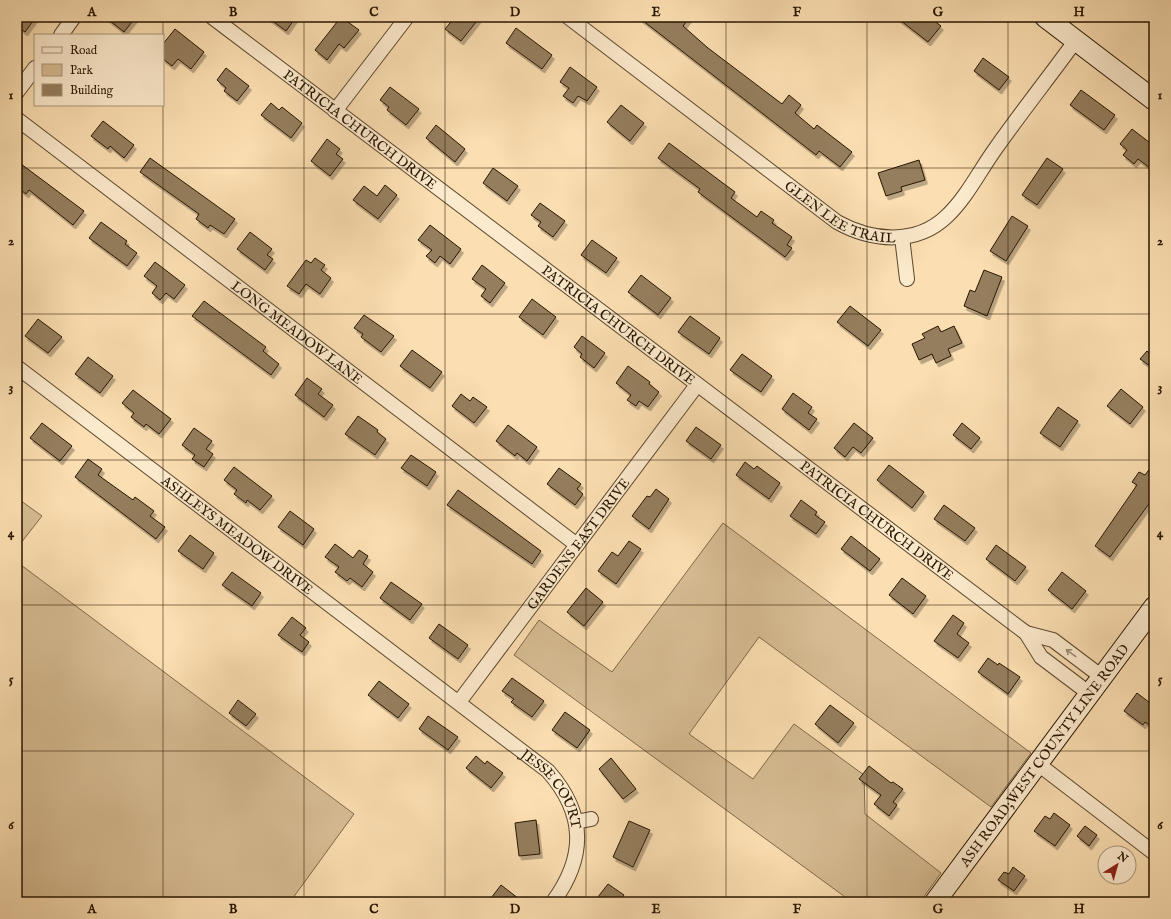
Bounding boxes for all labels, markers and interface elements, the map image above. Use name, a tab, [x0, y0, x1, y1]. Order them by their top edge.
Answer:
text: A	[87, 4, 98, 21]
text: B	[229, 4, 238, 21]
text: C	[369, 4, 379, 21]
text: D	[510, 4, 521, 21]
text: E	[651, 4, 661, 21]
text: F	[793, 4, 802, 21]
text: G	[933, 4, 944, 21]
text: H	[1073, 4, 1085, 21]
legend	[34, 34, 164, 106]
text: Road	[70, 43, 98, 58]
text: Park	[70, 63, 93, 78]
street label: PATRICIA CHURCH DRIVE	[279, 66, 440, 194]
text: Building	[70, 83, 114, 98]
text: 1	[9, 87, 14, 104]
text: 1	[1158, 87, 1163, 104]
street label: GLEN LEE TRAIL	[780, 177, 896, 247]
text: 2	[8, 233, 14, 250]
text: 2	[1157, 233, 1163, 250]
street label: PATRICIA CHURCH DRIVE	[538, 262, 699, 390]
street label: LONG MEADOW LANE	[227, 277, 366, 389]
text: 3	[9, 379, 14, 396]
text: 3	[1158, 379, 1163, 396]
street label: PATRICIA CHURCH DRIVE	[796, 457, 957, 585]
street label: ASHLEYS MEADOW DRIVE	[157, 471, 317, 599]
street label: GARDENS EAST DRIVE	[523, 475, 634, 614]
text: 4	[8, 525, 15, 542]
text: 4	[1157, 525, 1164, 542]
street label: ASH ROAD;WEST COUNTY LINE ROAD	[955, 641, 1133, 869]
one-way arrow	[1066, 649, 1077, 658]
text: 5	[9, 671, 14, 688]
text: 5	[1158, 671, 1163, 688]
street label: JESSE COURT	[515, 744, 585, 831]
text: 6	[8, 817, 14, 834]
text: 6	[1157, 817, 1163, 834]
north arrow	[1097, 845, 1137, 885]
text: A	[87, 901, 98, 918]
text: B	[229, 901, 238, 918]
text: C	[369, 901, 379, 918]
text: D	[510, 901, 521, 918]
text: E	[651, 901, 661, 918]
text: F	[793, 901, 802, 918]
text: G	[933, 901, 944, 918]
text: H	[1073, 901, 1085, 918]

